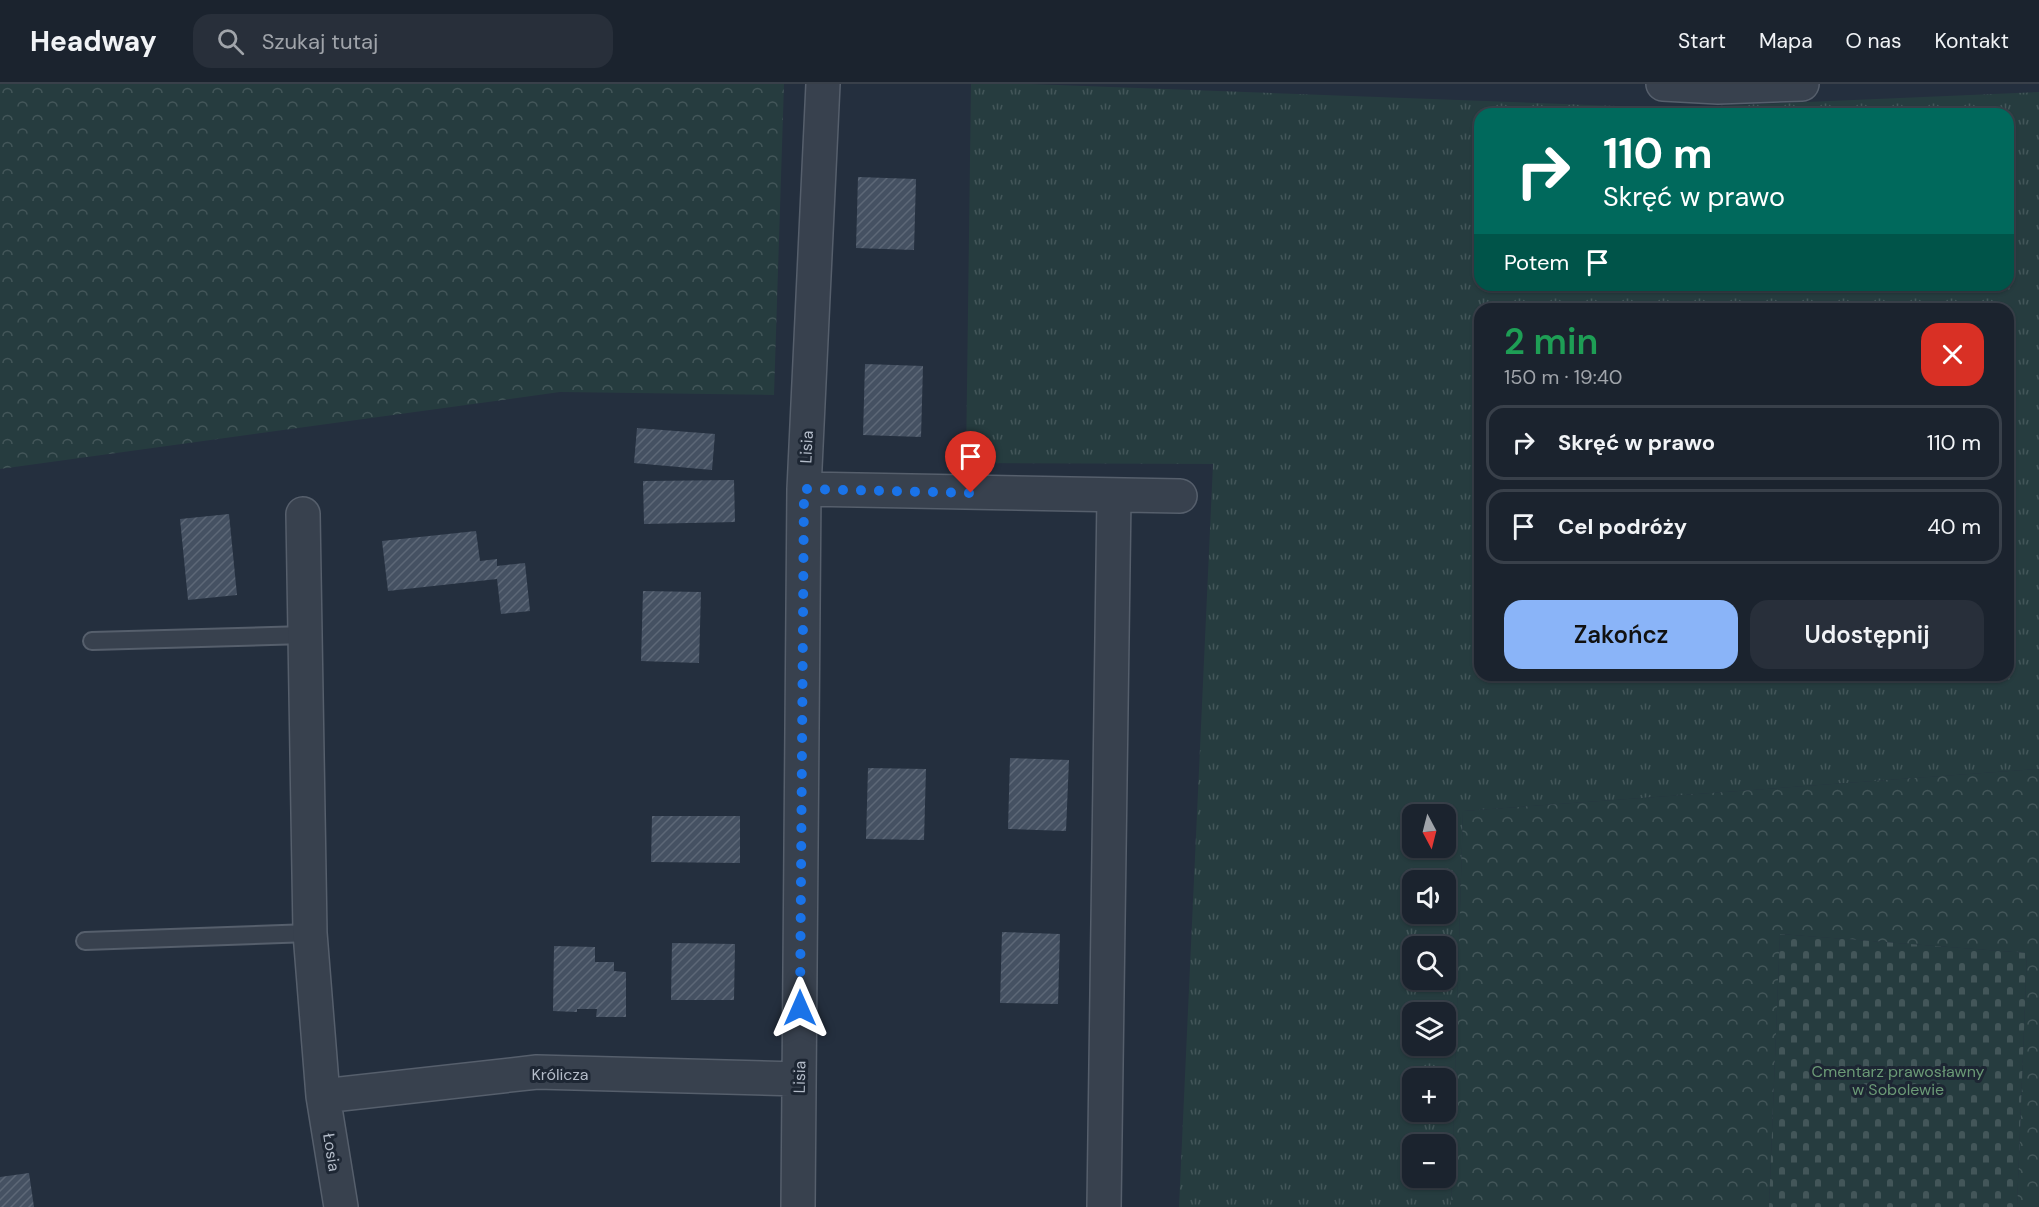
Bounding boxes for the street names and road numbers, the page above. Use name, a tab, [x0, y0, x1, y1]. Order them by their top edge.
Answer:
street label: Lisia	[795, 430, 818, 464]
street label: Lisia	[789, 1060, 810, 1094]
street label: Królicza	[531, 1064, 589, 1085]
street label: Łosia	[318, 1131, 345, 1173]

